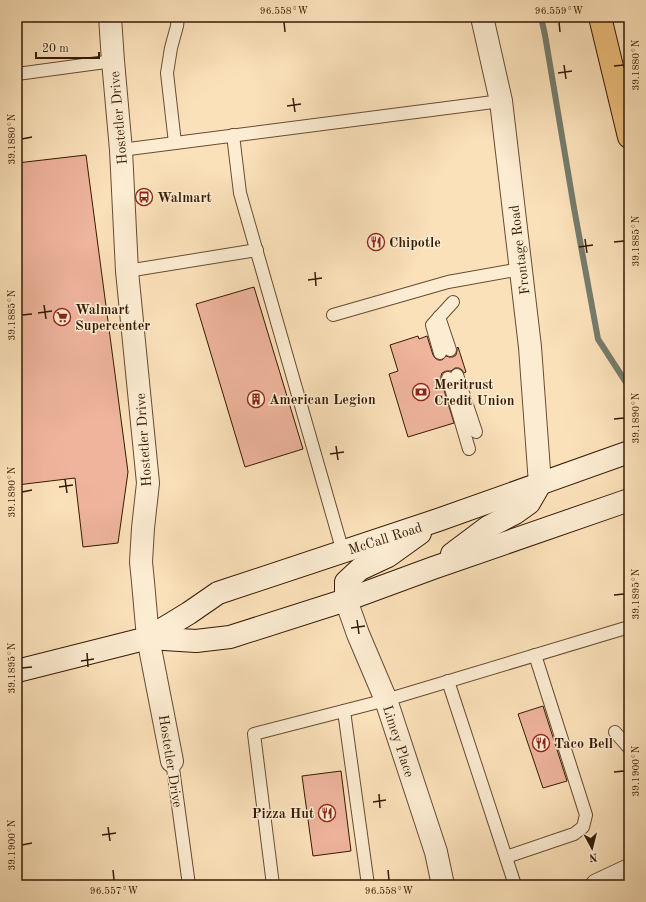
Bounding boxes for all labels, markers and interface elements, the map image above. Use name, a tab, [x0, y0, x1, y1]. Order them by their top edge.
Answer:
text: 96.558°W	[260, 6, 308, 16]
text: 96.559°W	[535, 6, 583, 16]
scale bar	[36, 34, 99, 60]
text: 39.1880°N	[631, 39, 641, 91]
text: 20 m	[42, 43, 69, 55]
street label: Hostetler Drive	[108, 71, 130, 165]
text: 39.1880°N	[7, 113, 17, 165]
bus stop icon: Walmart	[134, 187, 154, 207]
place label: Walmart	[157, 191, 212, 205]
street label: Frontage Road	[508, 204, 532, 296]
text: 39.1885°N	[631, 215, 641, 267]
restaurant icon: Chipotle	[366, 232, 386, 252]
place label: Chipotle	[389, 236, 441, 250]
text: 39.1885°N	[7, 289, 17, 341]
place label: Walmart Supercenter	[75, 303, 150, 333]
supermarket icon: Walmart Supercenter	[52, 307, 72, 327]
place label: Meritrust Credit Union	[434, 378, 515, 408]
bank icon: Meritrust Credit Union	[411, 382, 431, 402]
building icon: American Legion	[246, 389, 266, 409]
text: 39.1890°N	[631, 392, 641, 444]
street label: Hostetler Drive	[134, 393, 154, 487]
place label: American Legion	[269, 393, 376, 407]
text: 39.1890°N	[7, 466, 17, 518]
street label: McCall Road	[347, 520, 424, 557]
text: 39.1895°N	[631, 568, 641, 620]
text: 39.1895°N	[7, 642, 17, 694]
street label: Limey Place	[380, 704, 416, 779]
street label: Hostetler Drive	[156, 714, 184, 809]
restaurant icon: Taco Bell	[531, 733, 551, 753]
place label: Taco Bell	[554, 737, 613, 751]
text: 39.1900°N	[631, 745, 641, 797]
restaurant icon: Pizza Hut	[317, 803, 337, 823]
place label: Pizza Hut	[252, 807, 314, 821]
text: 39.1900°N	[7, 819, 17, 871]
north arrow	[572, 828, 612, 868]
text: N	[588, 850, 598, 862]
text: 96.557°W	[90, 886, 138, 896]
text: 96.558°W	[365, 886, 413, 896]

